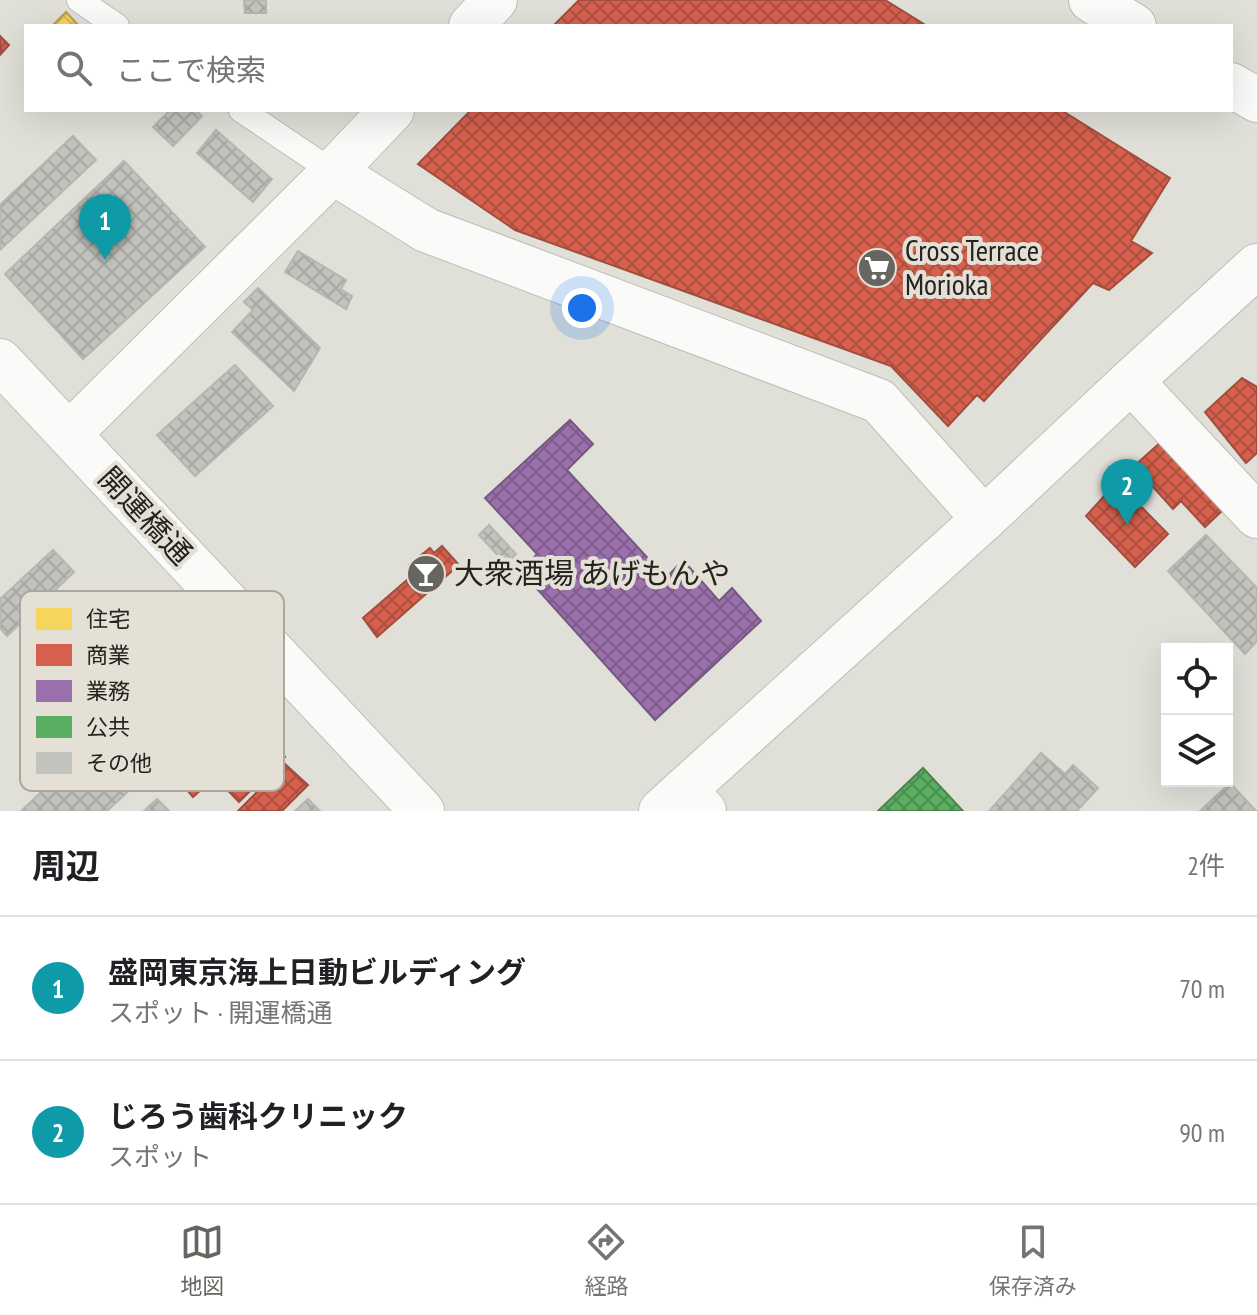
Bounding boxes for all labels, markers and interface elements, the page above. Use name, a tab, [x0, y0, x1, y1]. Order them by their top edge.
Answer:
search box	[24, 24, 1233, 112]
icon: search	[52, 46, 96, 90]
text: ここで検索	[116, 50, 266, 89]
pin: 1	[79, 194, 131, 260]
place label: Cross Terrace Morioka	[905, 230, 1039, 303]
supermarket icon: Cross Terrace Morioka	[856, 247, 898, 289]
your location	[562, 288, 602, 328]
street label: 開運橋通	[91, 458, 201, 572]
pin: 2	[1101, 459, 1153, 525]
bar icon: 大衆酒場 あげもんや	[405, 553, 447, 595]
place label: 大衆酒場 あげもんや	[454, 553, 730, 592]
legend	[20, 591, 284, 791]
text: 住宅	[86, 605, 130, 633]
text: 商業	[86, 641, 130, 669]
map controls	[1161, 643, 1233, 787]
button: locate	[1161, 643, 1233, 715]
text: 業務	[86, 677, 130, 705]
text: 公共	[86, 713, 130, 741]
button: layers	[1161, 715, 1233, 787]
text: その他	[86, 749, 152, 777]
text: 周辺	[32, 843, 100, 887]
text: 2件	[1187, 849, 1225, 882]
text: 盛岡東京海上日動ビルディング	[108, 952, 526, 991]
text: 1	[52, 972, 64, 1005]
text: 70 m	[1179, 972, 1225, 1005]
text: スポット · 開運橋通	[108, 996, 333, 1029]
text: じろう歯科クリニック	[108, 1096, 408, 1135]
text: 2	[52, 1116, 64, 1149]
text: 90 m	[1179, 1116, 1225, 1149]
text: スポット	[108, 1140, 212, 1173]
tab: 地図	[180, 1220, 224, 1300]
tab: 経路	[584, 1220, 629, 1300]
tab: 保存済み	[989, 1220, 1077, 1300]

